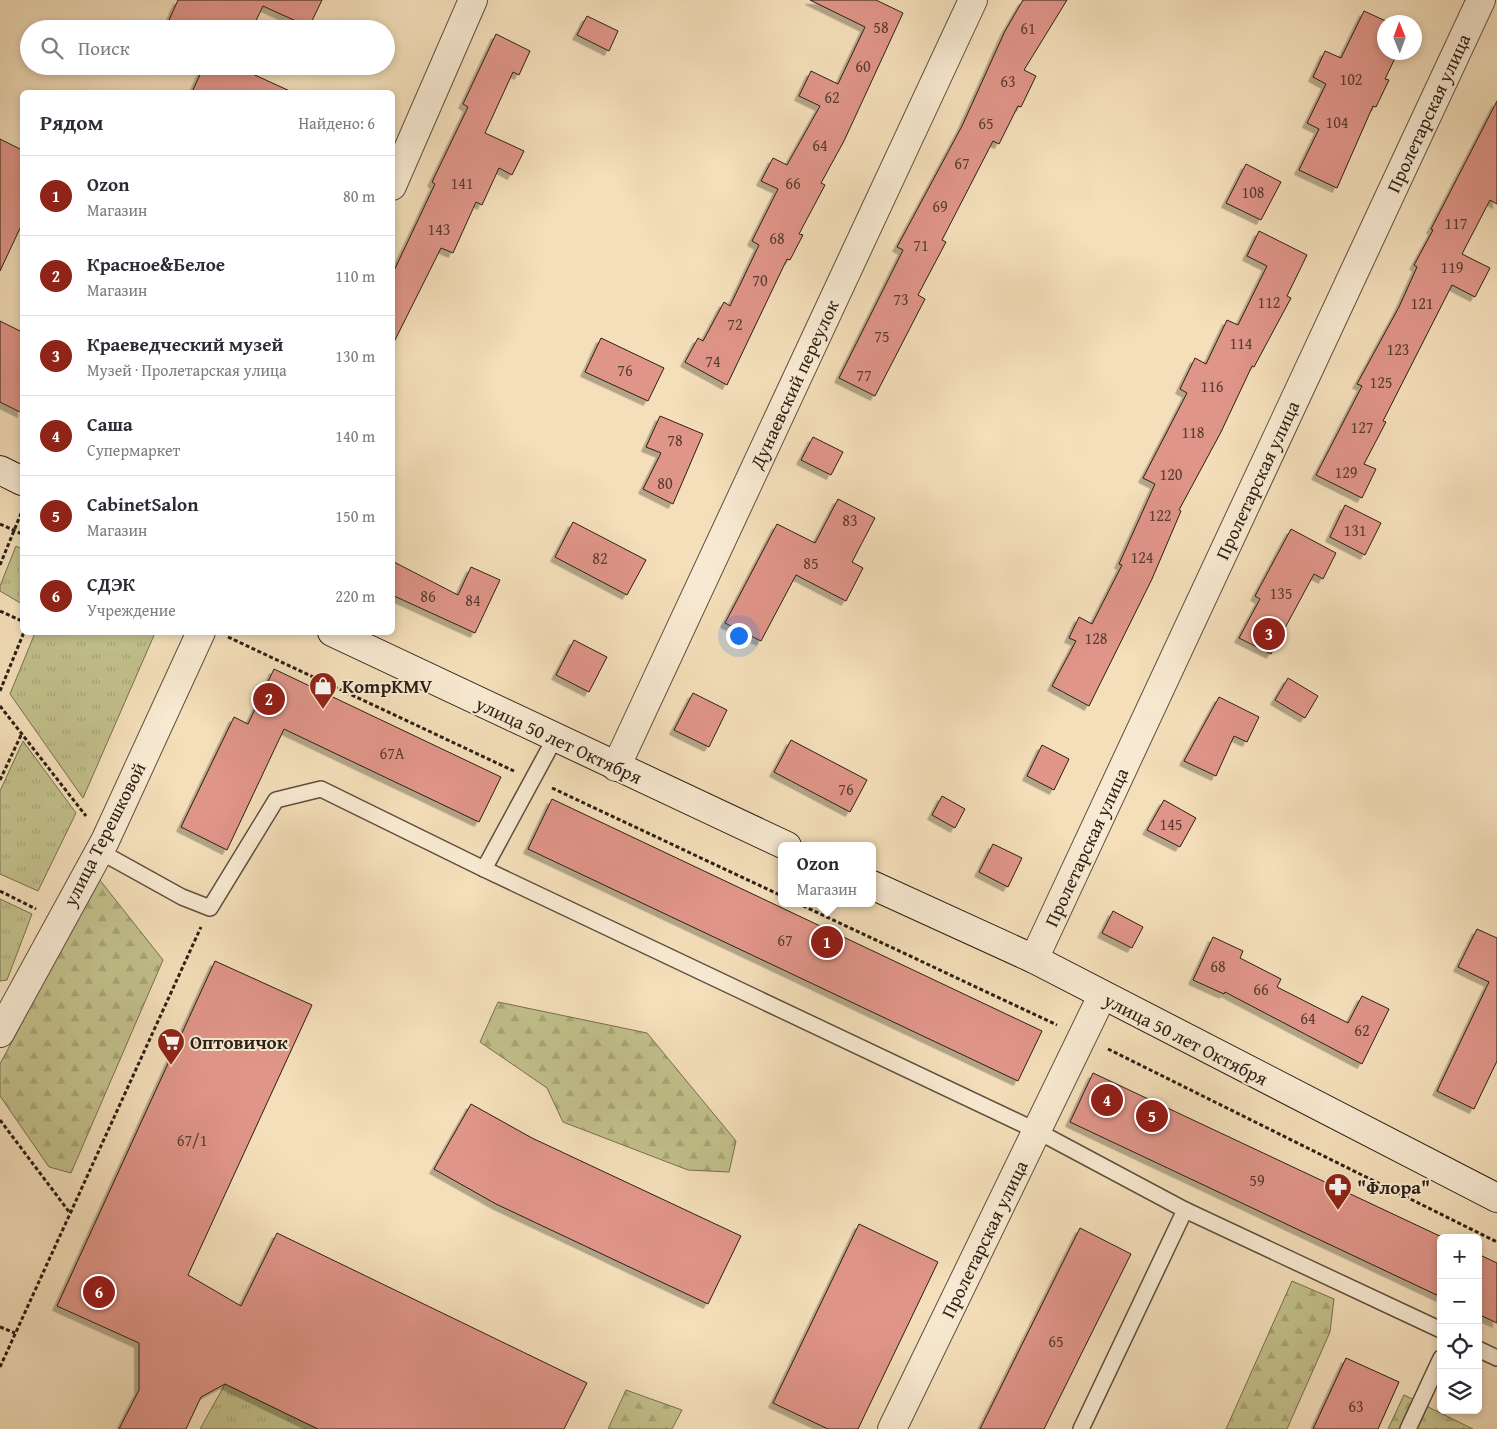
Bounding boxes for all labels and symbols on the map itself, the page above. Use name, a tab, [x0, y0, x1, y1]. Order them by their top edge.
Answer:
house number: 58	[873, 15, 889, 39]
north arrow	[1377, 15, 1422, 60]
house number: 61	[1020, 16, 1036, 40]
street label: Пролетарская улица	[1379, 29, 1477, 197]
house number: 60	[855, 54, 871, 78]
house number: 102	[1339, 67, 1363, 91]
house number: 63	[1000, 69, 1016, 93]
house number: 62	[824, 85, 840, 109]
house number: 104	[1325, 110, 1349, 134]
house number: 65	[978, 111, 994, 135]
house number: 64	[812, 133, 828, 157]
house number: 67	[954, 151, 970, 175]
house number: 141	[450, 171, 474, 195]
house number: 66	[785, 171, 801, 195]
house number: 108	[1241, 180, 1265, 204]
house number: 69	[932, 194, 948, 218]
house number: 117	[1444, 211, 1468, 235]
house number: 143	[427, 217, 451, 241]
house number: 68	[769, 226, 785, 250]
house number: 71	[913, 233, 929, 257]
house number: 119	[1440, 255, 1464, 279]
house number: 70	[752, 268, 768, 292]
house number: 73	[893, 287, 909, 311]
house number: 112	[1257, 290, 1281, 314]
house number: 121	[1410, 291, 1434, 315]
street label: Дунаевский переулок	[742, 295, 846, 474]
house number: 72	[727, 312, 743, 336]
house number: 75	[874, 324, 890, 348]
house number: 114	[1229, 331, 1253, 355]
house number: 123	[1386, 337, 1410, 361]
house number: 74	[705, 349, 721, 373]
house number: 76	[617, 358, 633, 382]
house number: 77	[856, 363, 872, 387]
house number: 125	[1369, 370, 1393, 394]
house number: 116	[1200, 374, 1224, 398]
street label: Пролетарская улица	[1208, 396, 1306, 564]
house number: 127	[1350, 415, 1374, 439]
house number: 118	[1181, 420, 1205, 444]
house number: 78	[667, 428, 683, 452]
house number: 129	[1334, 460, 1358, 484]
house number: 120	[1159, 462, 1183, 486]
house number: 80	[657, 471, 673, 495]
house number: 122	[1148, 503, 1172, 527]
house number: 83	[842, 508, 858, 532]
house number: 131	[1343, 518, 1367, 542]
house number: 124	[1130, 545, 1154, 569]
house number: 82	[592, 546, 608, 570]
house number: 85	[803, 551, 819, 575]
house number: 135	[1269, 581, 1293, 605]
house number: 86	[420, 584, 436, 608]
house number: 84	[465, 588, 481, 612]
pin: 3	[1253, 615, 1285, 653]
your location	[726, 623, 752, 649]
house number: 128	[1084, 626, 1108, 650]
shop icon: KompKMV	[308, 671, 338, 710]
place label: KompKMV	[342, 672, 433, 700]
pin: 2	[253, 680, 285, 718]
street label: улица 50 лет Октября	[470, 689, 647, 791]
house number: 67А	[379, 741, 405, 765]
street label: улица Терешковой	[55, 757, 152, 912]
street label: Пролетарская улица	[1037, 763, 1135, 931]
house number: 76	[838, 777, 854, 801]
house number: 145	[1159, 812, 1183, 836]
pin: 1	[811, 923, 843, 961]
house number: 67	[777, 928, 793, 952]
house number: 68	[1210, 954, 1226, 978]
house number: 66	[1253, 977, 1269, 1001]
street label: улица 50 лет Октября	[1098, 985, 1273, 1093]
house number: 64	[1300, 1006, 1316, 1030]
house number: 62	[1354, 1018, 1370, 1042]
supermarket icon: Оптовичок	[156, 1027, 186, 1066]
place label: Оптовичок	[190, 1028, 288, 1056]
pin: 4	[1091, 1081, 1123, 1119]
pin: 5	[1136, 1097, 1168, 1135]
house number: 67/1	[177, 1128, 207, 1152]
street label: Пролетарская улица	[934, 1155, 1034, 1323]
house number: 59	[1249, 1168, 1265, 1192]
pharmacy icon: "Флора"	[1323, 1172, 1353, 1211]
place label: "Флора"	[1357, 1173, 1430, 1201]
pin: 6	[83, 1273, 115, 1311]
house number: 65	[1048, 1329, 1064, 1353]
house number: 63	[1348, 1394, 1364, 1418]

